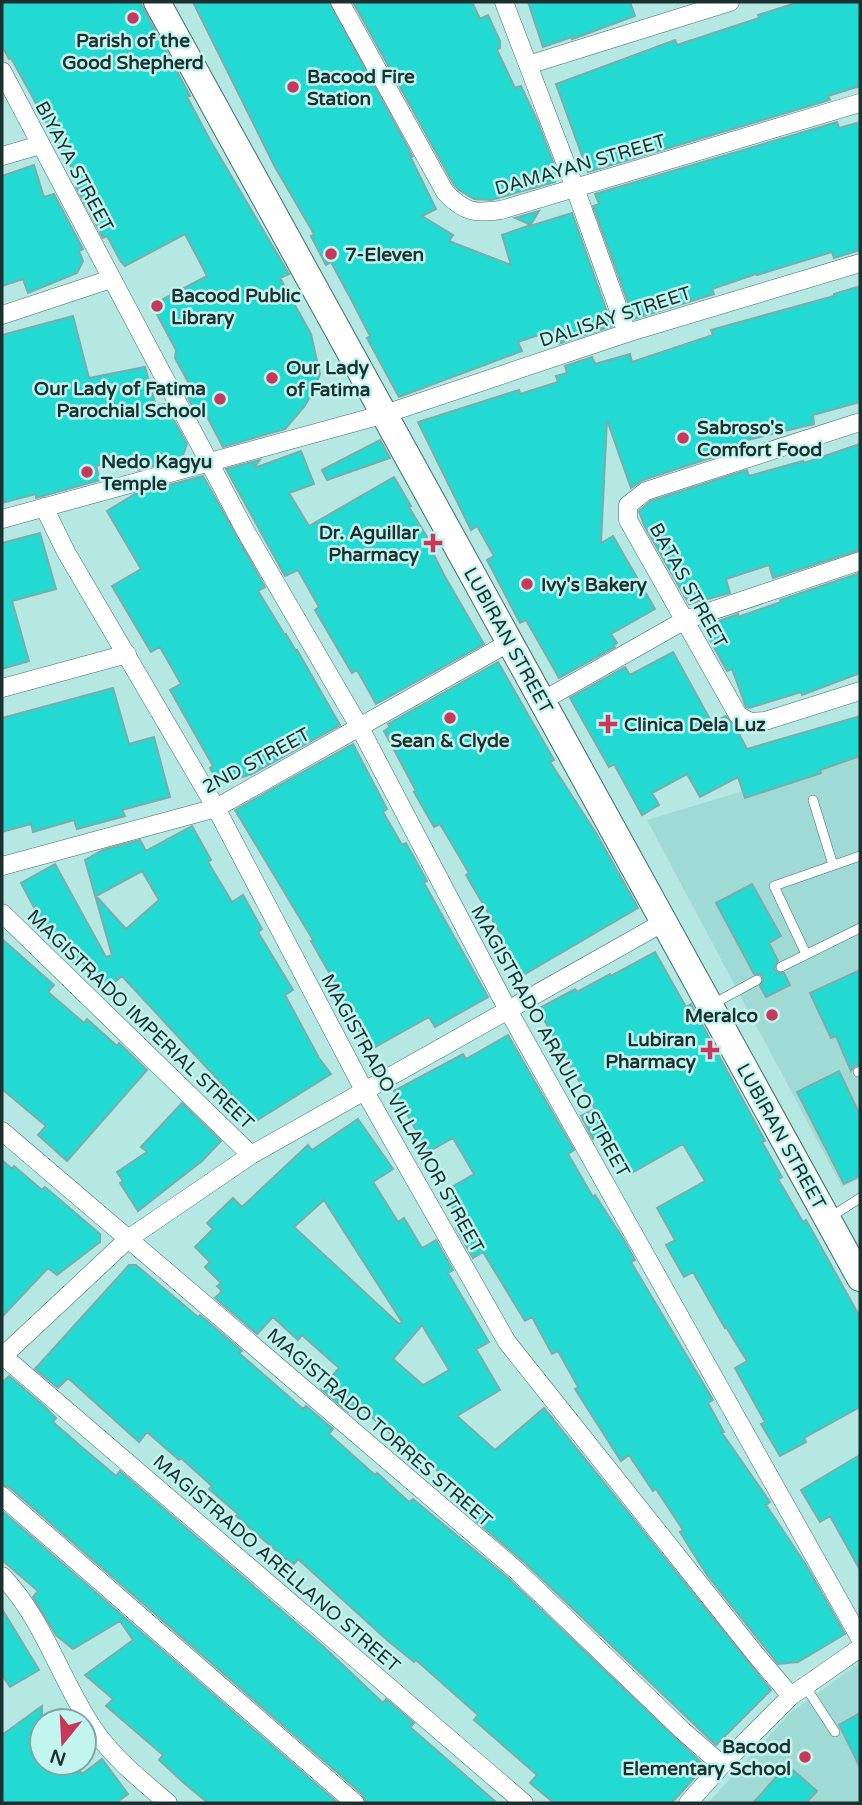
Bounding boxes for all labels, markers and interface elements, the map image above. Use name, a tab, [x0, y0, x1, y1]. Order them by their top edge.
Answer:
marker: Parish of the Good Shepherd	[125, 10, 141, 26]
place label: Parish of the Good Shepherd	[62, 30, 204, 75]
place label: Bacood Fire Station	[307, 66, 415, 110]
marker: Bacood Fire Station	[285, 79, 301, 95]
street label: BIYAYA STREET	[30, 97, 118, 236]
street label: DAMAYAN STREET	[492, 130, 669, 200]
place label: 7-Eleven	[345, 244, 424, 266]
marker: 7-Eleven	[323, 246, 339, 262]
street label: DALISAY STREET	[537, 282, 694, 352]
place label: Bacood Public Library	[171, 285, 301, 330]
marker: Bacood Public Library	[149, 298, 165, 314]
place label: Our Lady of Fatima	[286, 357, 370, 401]
marker: Our Lady of Fatima	[264, 370, 280, 386]
place label: Our Lady of Fatima Parochial School	[34, 378, 206, 422]
marker: Our Lady of Fatima Parochial School	[212, 391, 228, 407]
place label: Sabroso's Comfort Food	[697, 417, 822, 461]
marker: Sabroso's Comfort Food	[675, 430, 691, 446]
place label: Nedo Kagyu Temple	[100, 451, 212, 496]
marker: Nedo Kagyu Temple	[79, 464, 95, 480]
street label: BATAS STREET	[645, 519, 732, 652]
place label: Dr. Aguillar Pharmacy	[319, 522, 420, 567]
marker: Dr. Aguillar Pharmacy	[425, 535, 441, 551]
street label: LUBIRAN STREET	[459, 564, 558, 718]
place label: Ivy's Bakery	[541, 574, 648, 597]
marker: Ivy's Bakery	[519, 576, 535, 592]
marker: Sean & Clyde	[442, 710, 458, 726]
marker: Clinica Dela Luz	[598, 714, 618, 734]
place label: Clinica Dela Luz	[624, 714, 766, 736]
street label: 2ND STREET	[199, 723, 314, 798]
place label: Sean & Clyde	[390, 730, 510, 753]
street label: MAGISTRADO ARAULLO STREET	[466, 902, 634, 1181]
street label: MAGISTRADO IMPERIAL STREET	[22, 905, 259, 1134]
street label: MAGISTRADO VILLAMOR STREET	[316, 970, 488, 1257]
place label: Meralco	[685, 1005, 758, 1027]
marker: Meralco	[764, 1007, 780, 1023]
place label: Lubiran Pharmacy	[605, 1029, 697, 1074]
marker: Lubiran Pharmacy	[702, 1042, 718, 1058]
street label: LUBIRAN STREET	[732, 1060, 831, 1214]
street label: MAGISTRADO TORRES STREET	[262, 1324, 497, 1532]
street label: MAGISTRADO ARELLANO STREET	[148, 1450, 405, 1677]
north arrow	[28, 1707, 98, 1777]
place label: Bacood Elementary School	[622, 1736, 791, 1781]
text: N	[47, 1744, 69, 1770]
marker: Bacood Elementary School	[797, 1749, 813, 1765]

